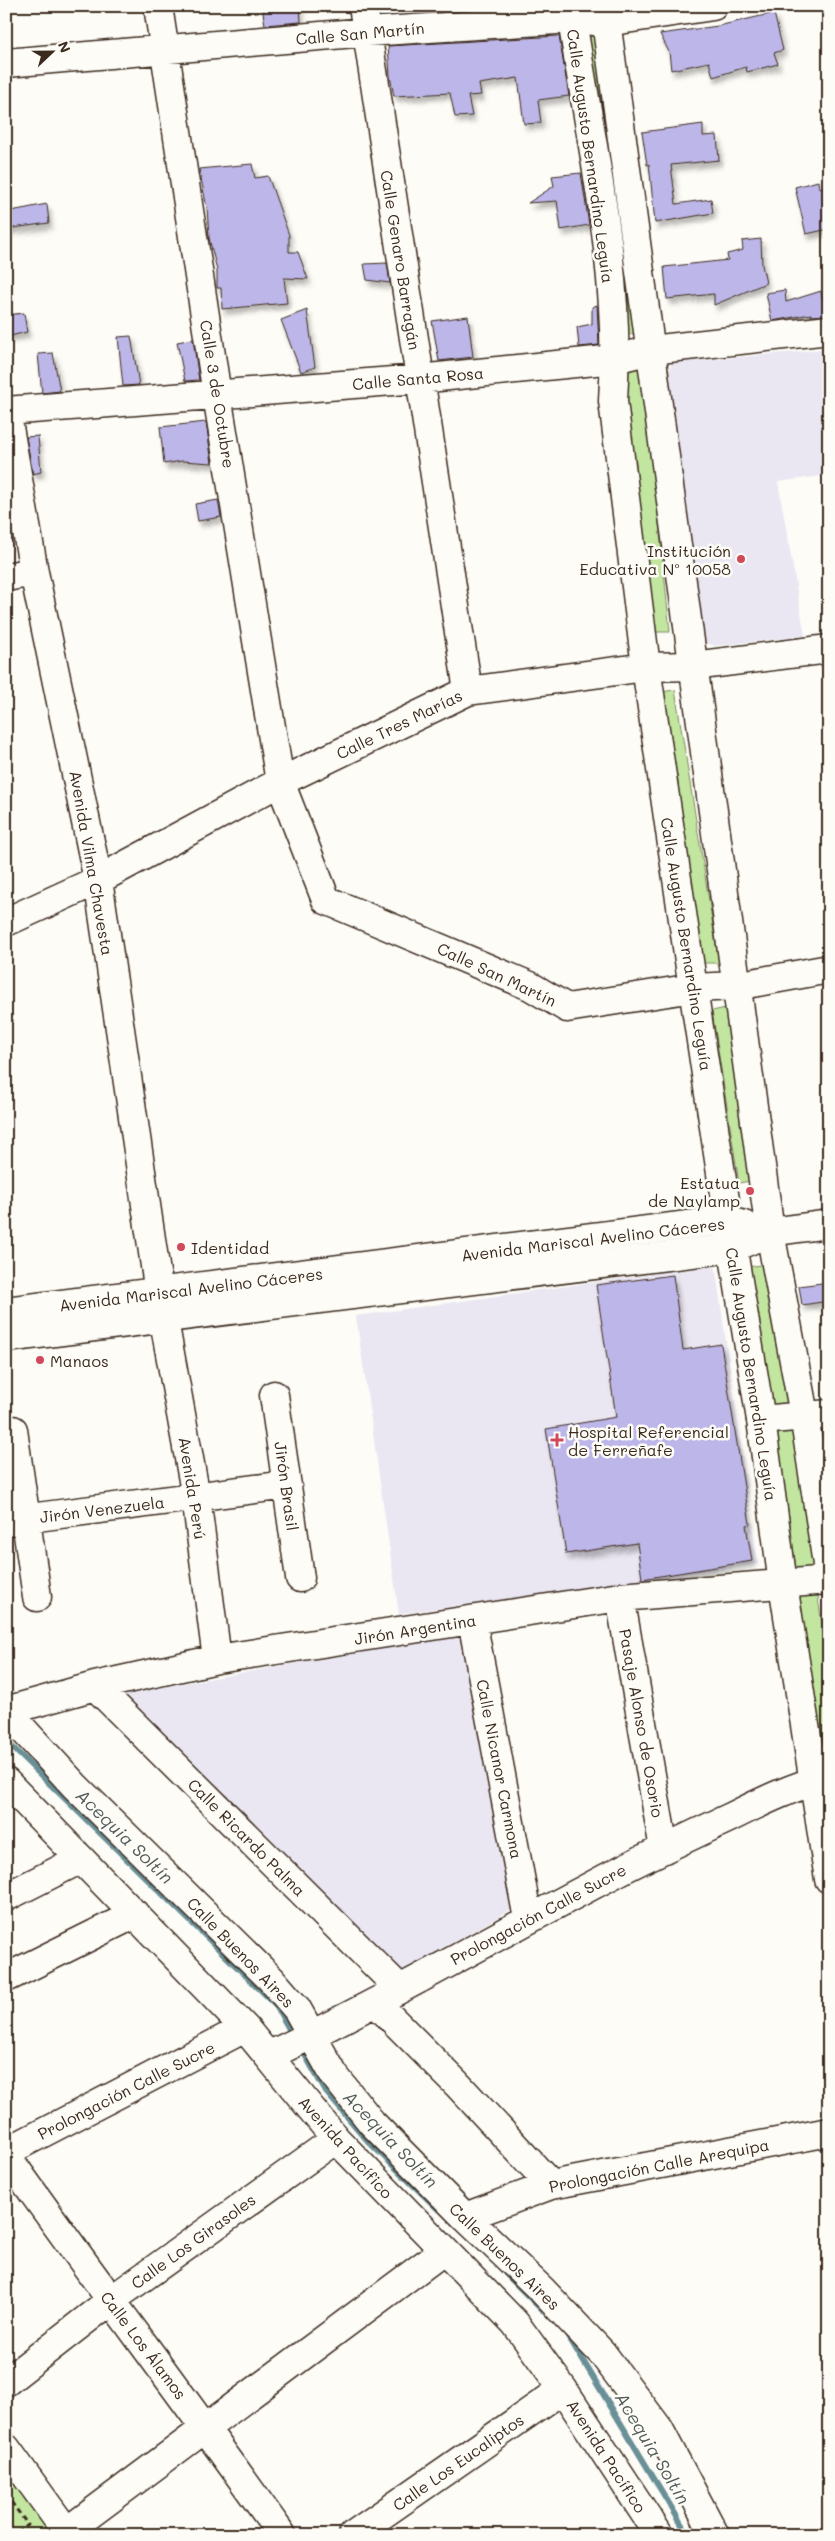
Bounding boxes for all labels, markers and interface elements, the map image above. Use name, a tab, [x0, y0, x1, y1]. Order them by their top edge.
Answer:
street label: Calle San Martín	[295, 17, 425, 49]
north arrow	[28, 28, 78, 78]
street label: Calle Augusto Bernardino Leguía	[563, 28, 619, 284]
text: N	[54, 38, 75, 55]
street label: Calle Genaro Barragán	[376, 169, 426, 351]
street label: Calle 3 de Octubre	[196, 318, 240, 470]
street label: Calle Santa Rosa	[351, 362, 485, 394]
place label: Institución Educativa Nº 10058	[580, 540, 731, 579]
marker: Institución Educativa Nº 10058	[735, 553, 747, 565]
street label: Calle Tres Marías	[333, 684, 465, 764]
street label: Avenida Vilma Chavesta	[65, 769, 119, 957]
street label: Calle Augusto Bernardino Leguía	[657, 816, 717, 1072]
street label: Calle San Martín	[434, 937, 560, 1011]
place label: Estatua de Naylamp	[648, 1172, 740, 1211]
marker: Estatua de Naylamp	[744, 1185, 756, 1197]
street label: Avenida Mariscal Avelino Cáceres	[460, 1212, 726, 1266]
place label: Identidad	[191, 1237, 269, 1258]
marker: Identidad	[175, 1241, 187, 1253]
street label: Calle Augusto Bernardino Leguía	[722, 1246, 782, 1502]
street label: Avenida Mariscal Avelino Cáceres	[58, 1262, 324, 1316]
place label: Manaos	[50, 1350, 109, 1371]
marker: Manaos	[34, 1354, 46, 1366]
place label: Hospital Referencial de Ferreñafe	[568, 1421, 729, 1460]
marker: Hospital Referencial de Ferreñafe	[550, 1433, 564, 1447]
street label: Avenida Perú	[175, 1435, 211, 1541]
street label: Jirón Brasil	[270, 1440, 304, 1532]
street label: Jirón Venezuela	[38, 1491, 166, 1527]
street label: Jirón Argentina	[353, 1609, 477, 1649]
street label: Pasaje Alonso de Osorio	[615, 1627, 669, 1819]
street label: Calle Nicanor Carmona	[472, 1677, 528, 1861]
street label: Calle Ricardo Palma	[184, 1774, 310, 1900]
water label: Acequia Soltín	[71, 1783, 179, 1889]
street label: Prolongación Calle Sucre	[446, 1859, 630, 1969]
street label: Calle Buenos Aires	[183, 1892, 299, 2012]
street label: Prolongación Calle Sucre	[34, 2036, 218, 2144]
water label: Acequia Soltín	[338, 2085, 444, 2193]
street label: Avenida Pacífico	[294, 2091, 398, 2203]
street label: Prolongación Calle Arequipa	[547, 2133, 771, 2197]
street label: Calle Los Girasoles	[127, 2189, 259, 2293]
street label: Calle Buenos Aires	[445, 2198, 565, 2314]
street label: Calle Los Álamos	[96, 2287, 192, 2403]
water label: Acequia Soltín	[610, 2387, 696, 2509]
street label: Avenida Pacífico	[563, 2395, 651, 2517]
street label: Calle Los Eucaliptos	[388, 2409, 528, 2515]

